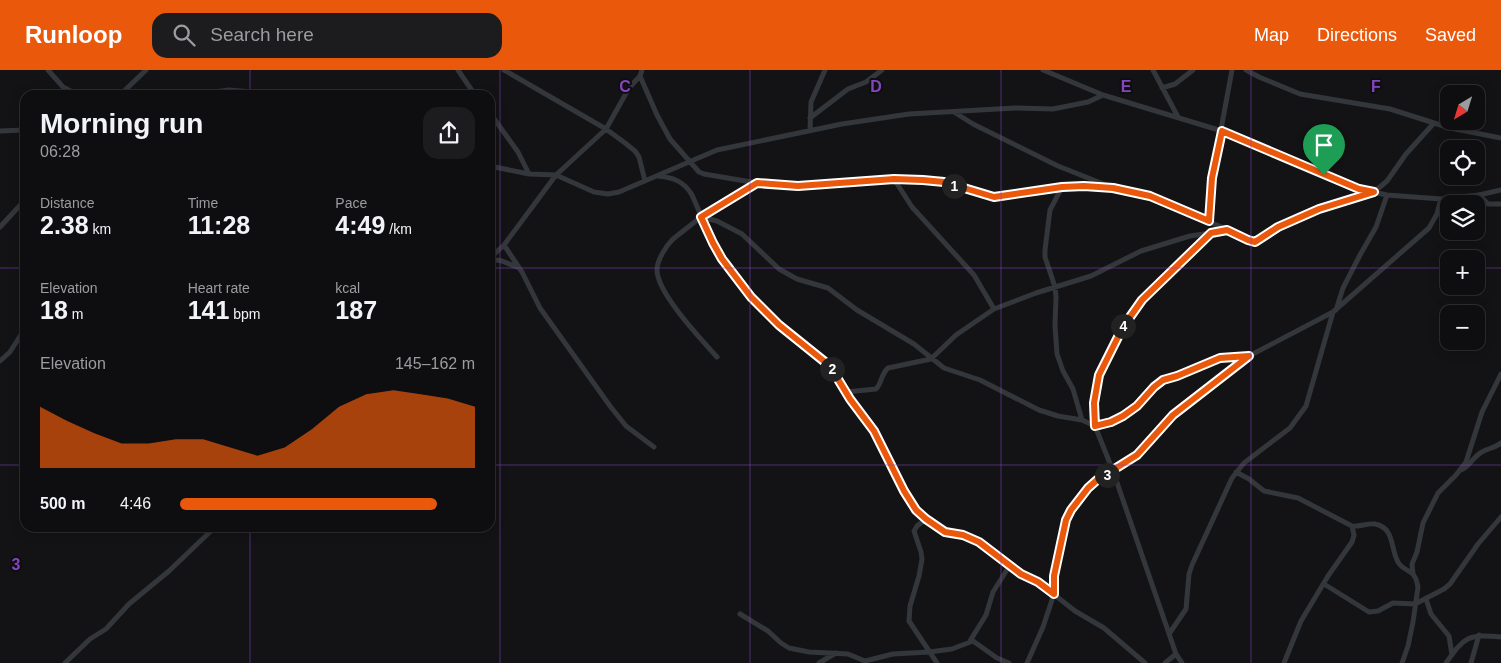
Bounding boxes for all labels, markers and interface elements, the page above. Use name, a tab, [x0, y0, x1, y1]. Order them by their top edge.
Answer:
search box	[152, 13, 502, 58]
text: Runloop	[25, 21, 122, 48]
icon: search	[170, 21, 198, 49]
text: Search here	[210, 24, 314, 45]
text: Map	[1254, 25, 1289, 45]
text: Directions	[1317, 25, 1397, 45]
text: Saved	[1425, 25, 1476, 45]
text: C	[619, 78, 631, 95]
text: D	[870, 78, 882, 95]
text: E	[1121, 78, 1132, 95]
text: F	[1371, 78, 1381, 95]
north arrow	[1440, 85, 1485, 130]
map controls	[1440, 85, 1485, 350]
button: share	[423, 107, 475, 159]
text: Morning run	[40, 108, 203, 139]
pin	[1303, 124, 1345, 175]
icon: arrive	[1310, 131, 1338, 159]
button: locate	[1440, 140, 1485, 185]
text: 06:28	[40, 143, 80, 160]
pin: 1	[942, 174, 966, 198]
text: 1	[951, 178, 958, 194]
text: Distance	[40, 195, 94, 211]
text: Time	[188, 195, 218, 211]
text: Pace	[335, 195, 367, 211]
button: layers	[1440, 195, 1485, 240]
text: 2.38	[40, 211, 89, 239]
text: 11:28	[188, 211, 250, 239]
text: 4:49	[335, 211, 385, 239]
text: km	[89, 221, 111, 237]
text: /km	[385, 221, 412, 237]
button: +	[1440, 250, 1485, 295]
text: Elevation	[40, 280, 98, 296]
text: Heart rate	[188, 280, 250, 296]
text: kcal	[335, 280, 360, 296]
text: 18	[40, 296, 68, 324]
text: 141	[188, 296, 229, 324]
text: 187	[335, 296, 377, 324]
button: −	[1440, 305, 1485, 350]
text: m	[68, 306, 83, 322]
text: bpm	[229, 306, 261, 322]
pin: 4	[1110, 314, 1136, 338]
text: 4	[1120, 318, 1127, 334]
text: Elevation	[40, 355, 106, 372]
text: 145–162 m	[395, 355, 475, 372]
pin: 2	[820, 356, 844, 382]
text: 2	[829, 361, 836, 377]
pin: 3	[1094, 462, 1120, 488]
text: 3	[1104, 467, 1111, 483]
text: 500 m	[40, 495, 85, 512]
text: 4:46	[120, 495, 151, 512]
text: 3	[12, 556, 21, 573]

